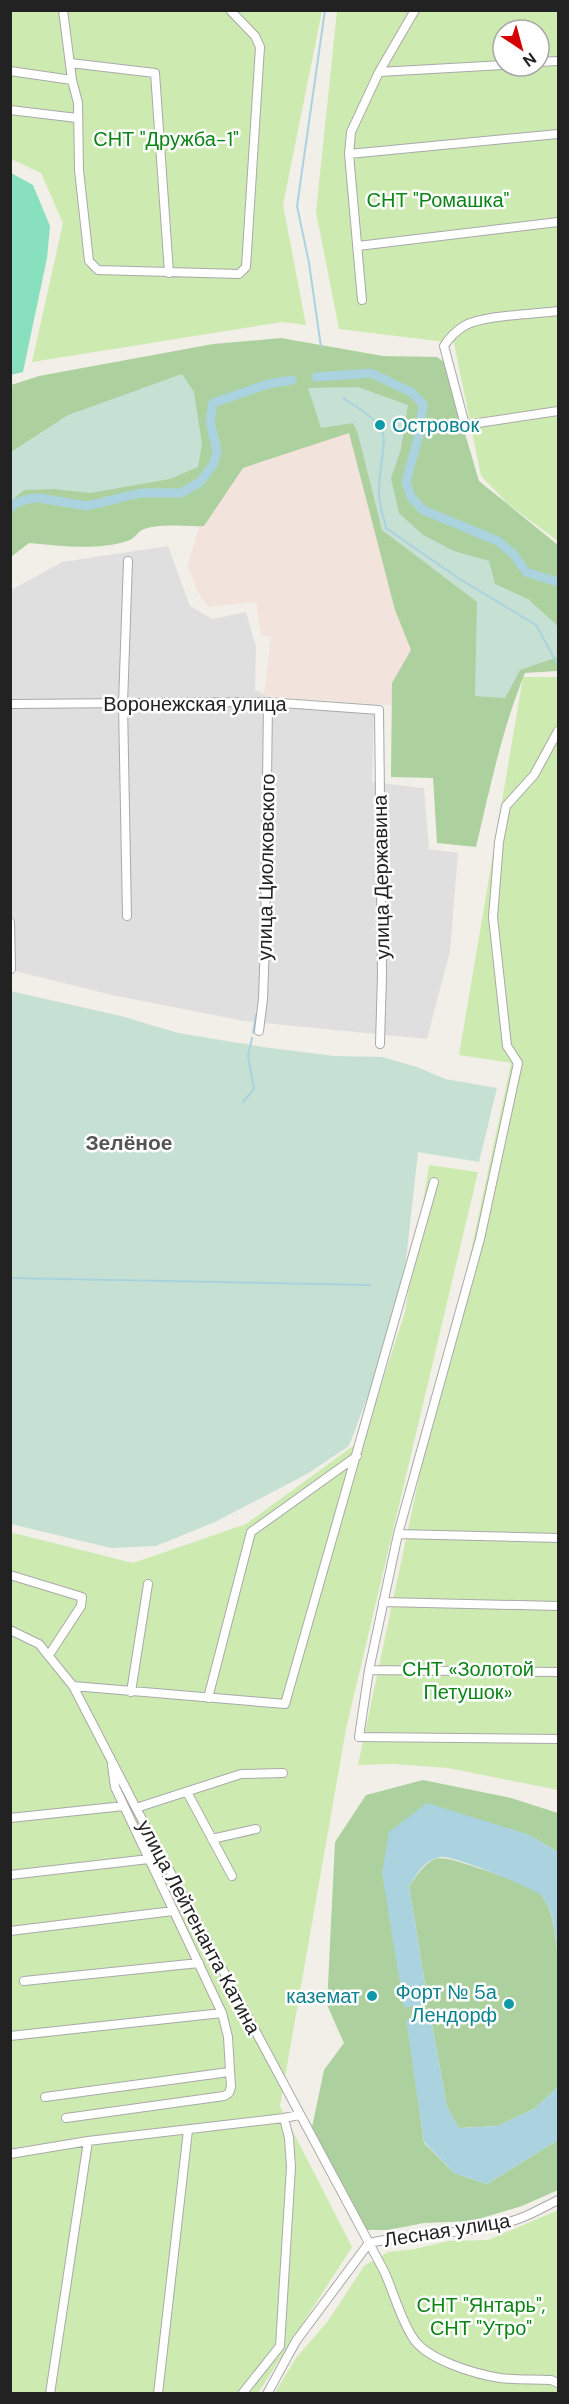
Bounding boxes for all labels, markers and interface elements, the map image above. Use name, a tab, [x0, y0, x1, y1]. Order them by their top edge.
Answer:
north arrow	[491, 18, 551, 78]
text: N	[519, 48, 540, 72]
park label: СНТ "Дружба-1"	[93, 126, 239, 152]
park label: СНТ "Ромашка"	[367, 187, 510, 213]
place label: Островок	[392, 412, 479, 438]
marker: Островок	[373, 418, 387, 432]
street label: Воронежская улица	[103, 691, 288, 717]
street label: улица Циолковского	[251, 773, 281, 961]
street label: улица Державина	[367, 794, 395, 959]
district label: Зелёное	[85, 1129, 173, 1157]
park label: СНТ «Золотой Петушок»	[402, 1656, 534, 1705]
street label: улица Лейтенанта Катина	[131, 1815, 267, 2039]
place label: Форт № 5а Лендорф	[395, 1979, 498, 2028]
place label: каземат	[286, 1983, 360, 2009]
marker: каземат	[365, 1989, 379, 2003]
marker: Форт № 5а Лендорф	[502, 1997, 516, 2011]
street label: Лесная улица	[382, 2207, 513, 2253]
park label: СНТ "Янтарь", СНТ "Утро"	[417, 2292, 545, 2341]

